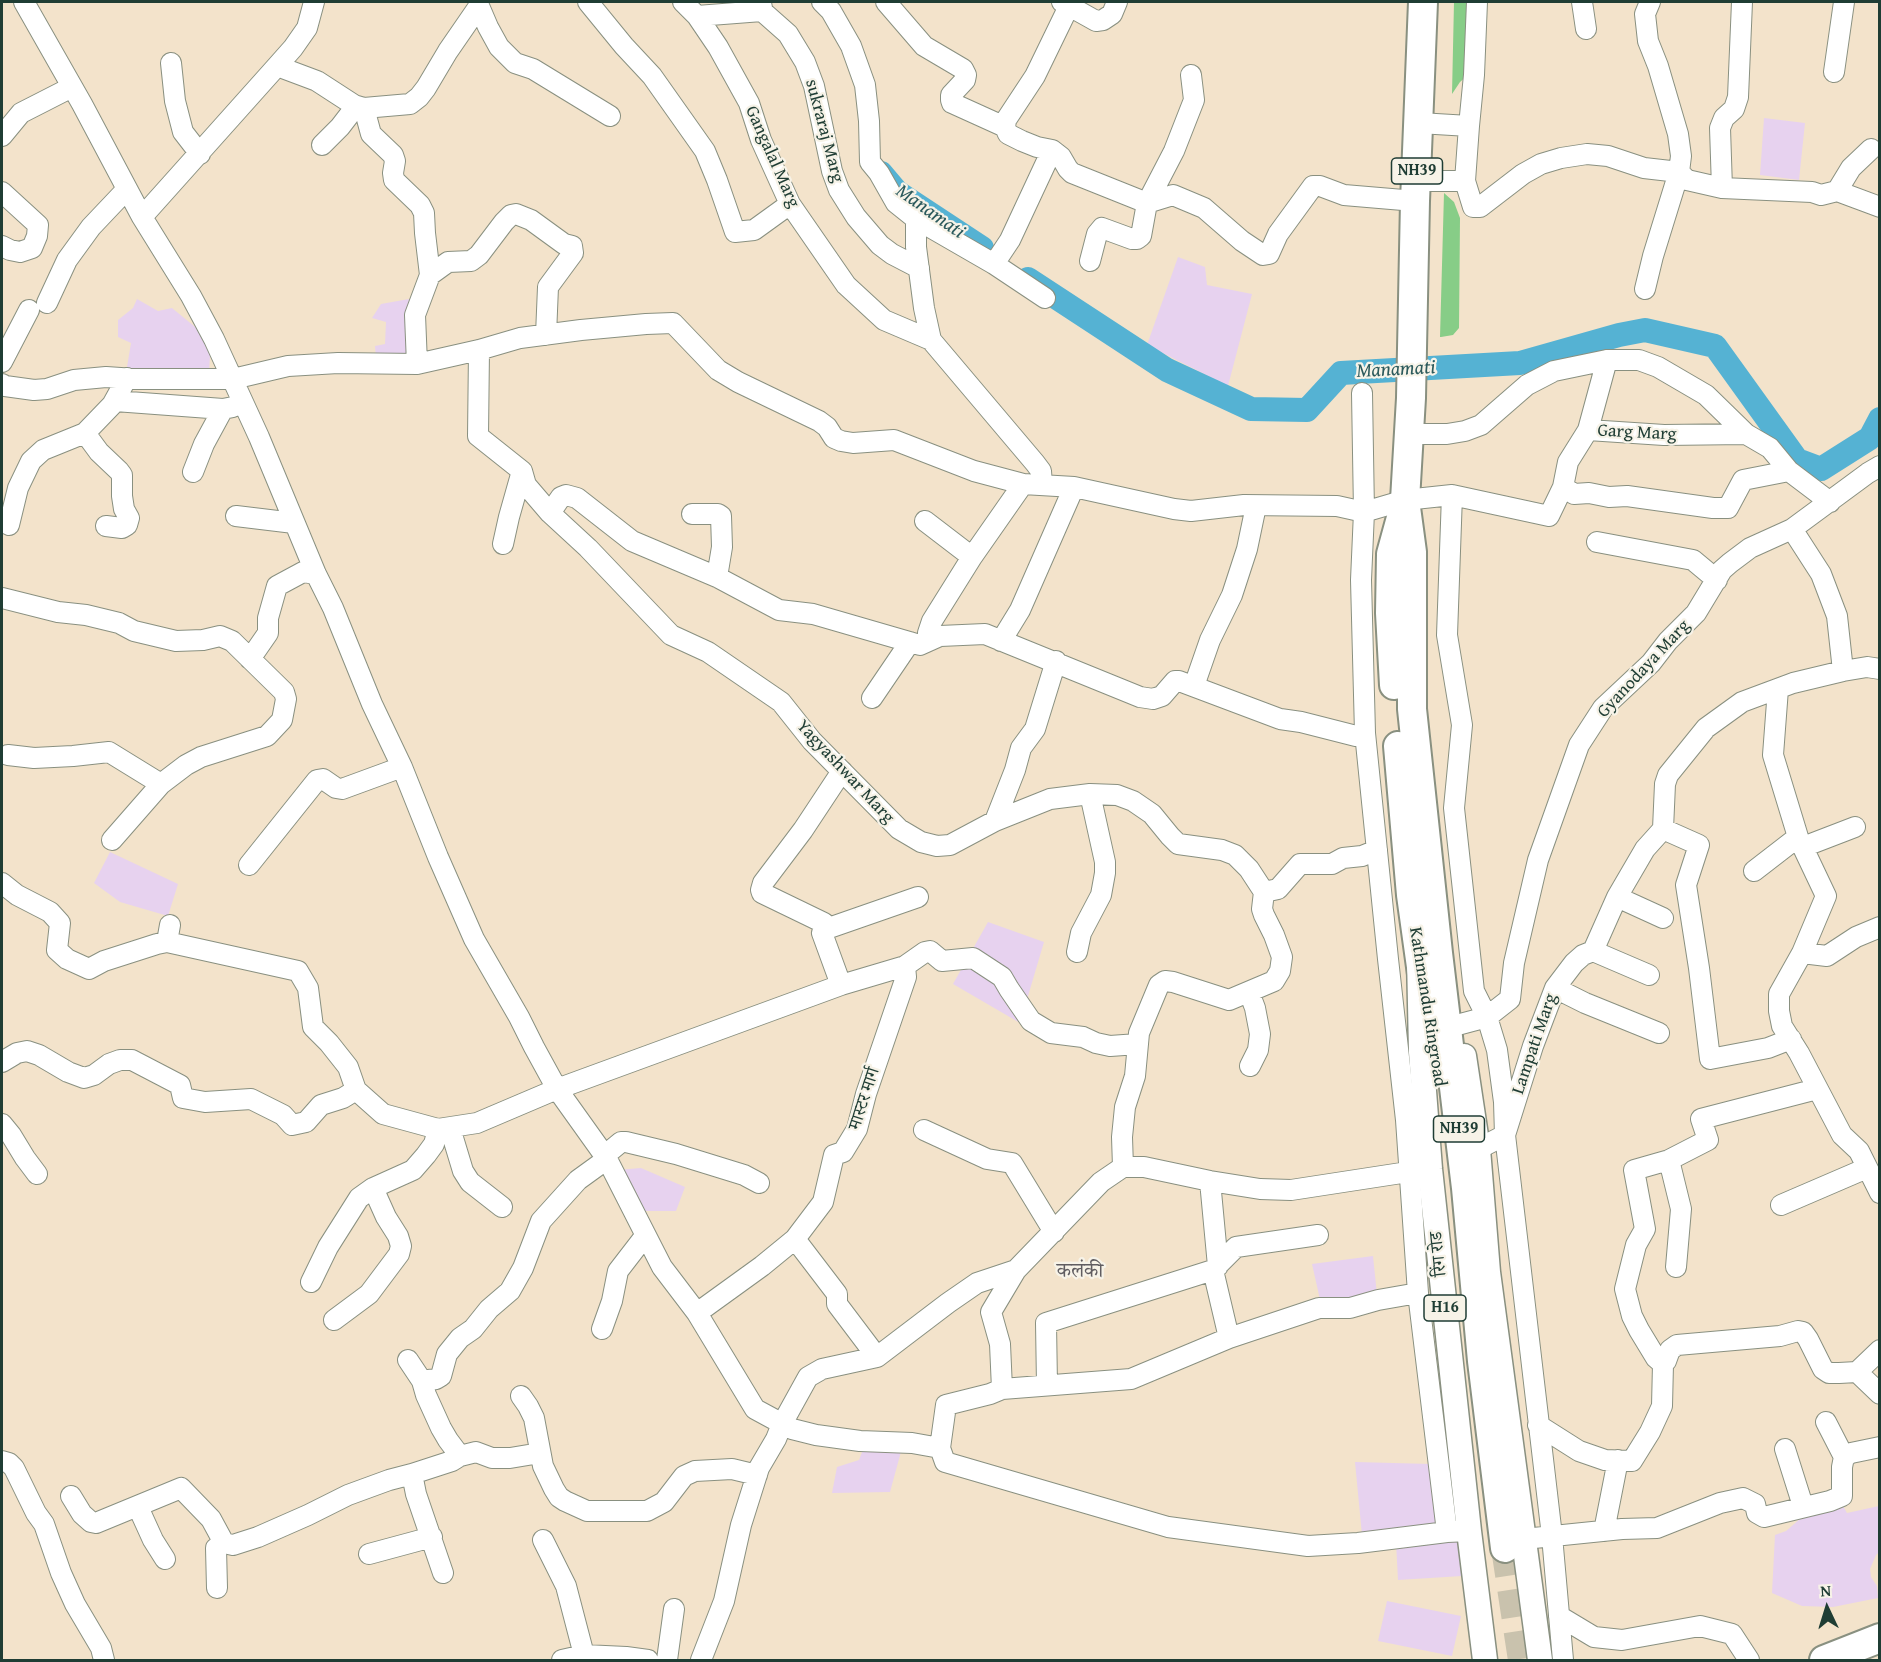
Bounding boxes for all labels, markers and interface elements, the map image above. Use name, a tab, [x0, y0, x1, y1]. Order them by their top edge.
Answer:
street label: sukraraj Marg	[800, 77, 848, 185]
street label: Gangalal Marg	[740, 103, 804, 211]
road number: NH39	[1392, 158, 1442, 184]
water label: Manamati	[891, 180, 969, 244]
water label: Manamati	[1356, 356, 1436, 384]
street label: Garg Marg	[1597, 420, 1677, 446]
street label: Gyanodaya Marg	[1593, 616, 1695, 722]
street label: Yagyashwar Marg	[792, 716, 898, 828]
street label: Kathmandu Ringroad	[1404, 926, 1450, 1088]
street label: Lampati Marg	[1508, 991, 1562, 1097]
street label: मास्टर मार्ग	[845, 1065, 885, 1133]
road number: NH39	[1434, 1116, 1484, 1142]
street label: रिंग रोड	[1426, 1230, 1452, 1278]
district label: कलंकी	[1057, 1260, 1103, 1284]
road number: H16	[1424, 1295, 1466, 1321]
north arrow	[1797, 1578, 1857, 1638]
text: N	[1820, 1578, 1832, 1602]

